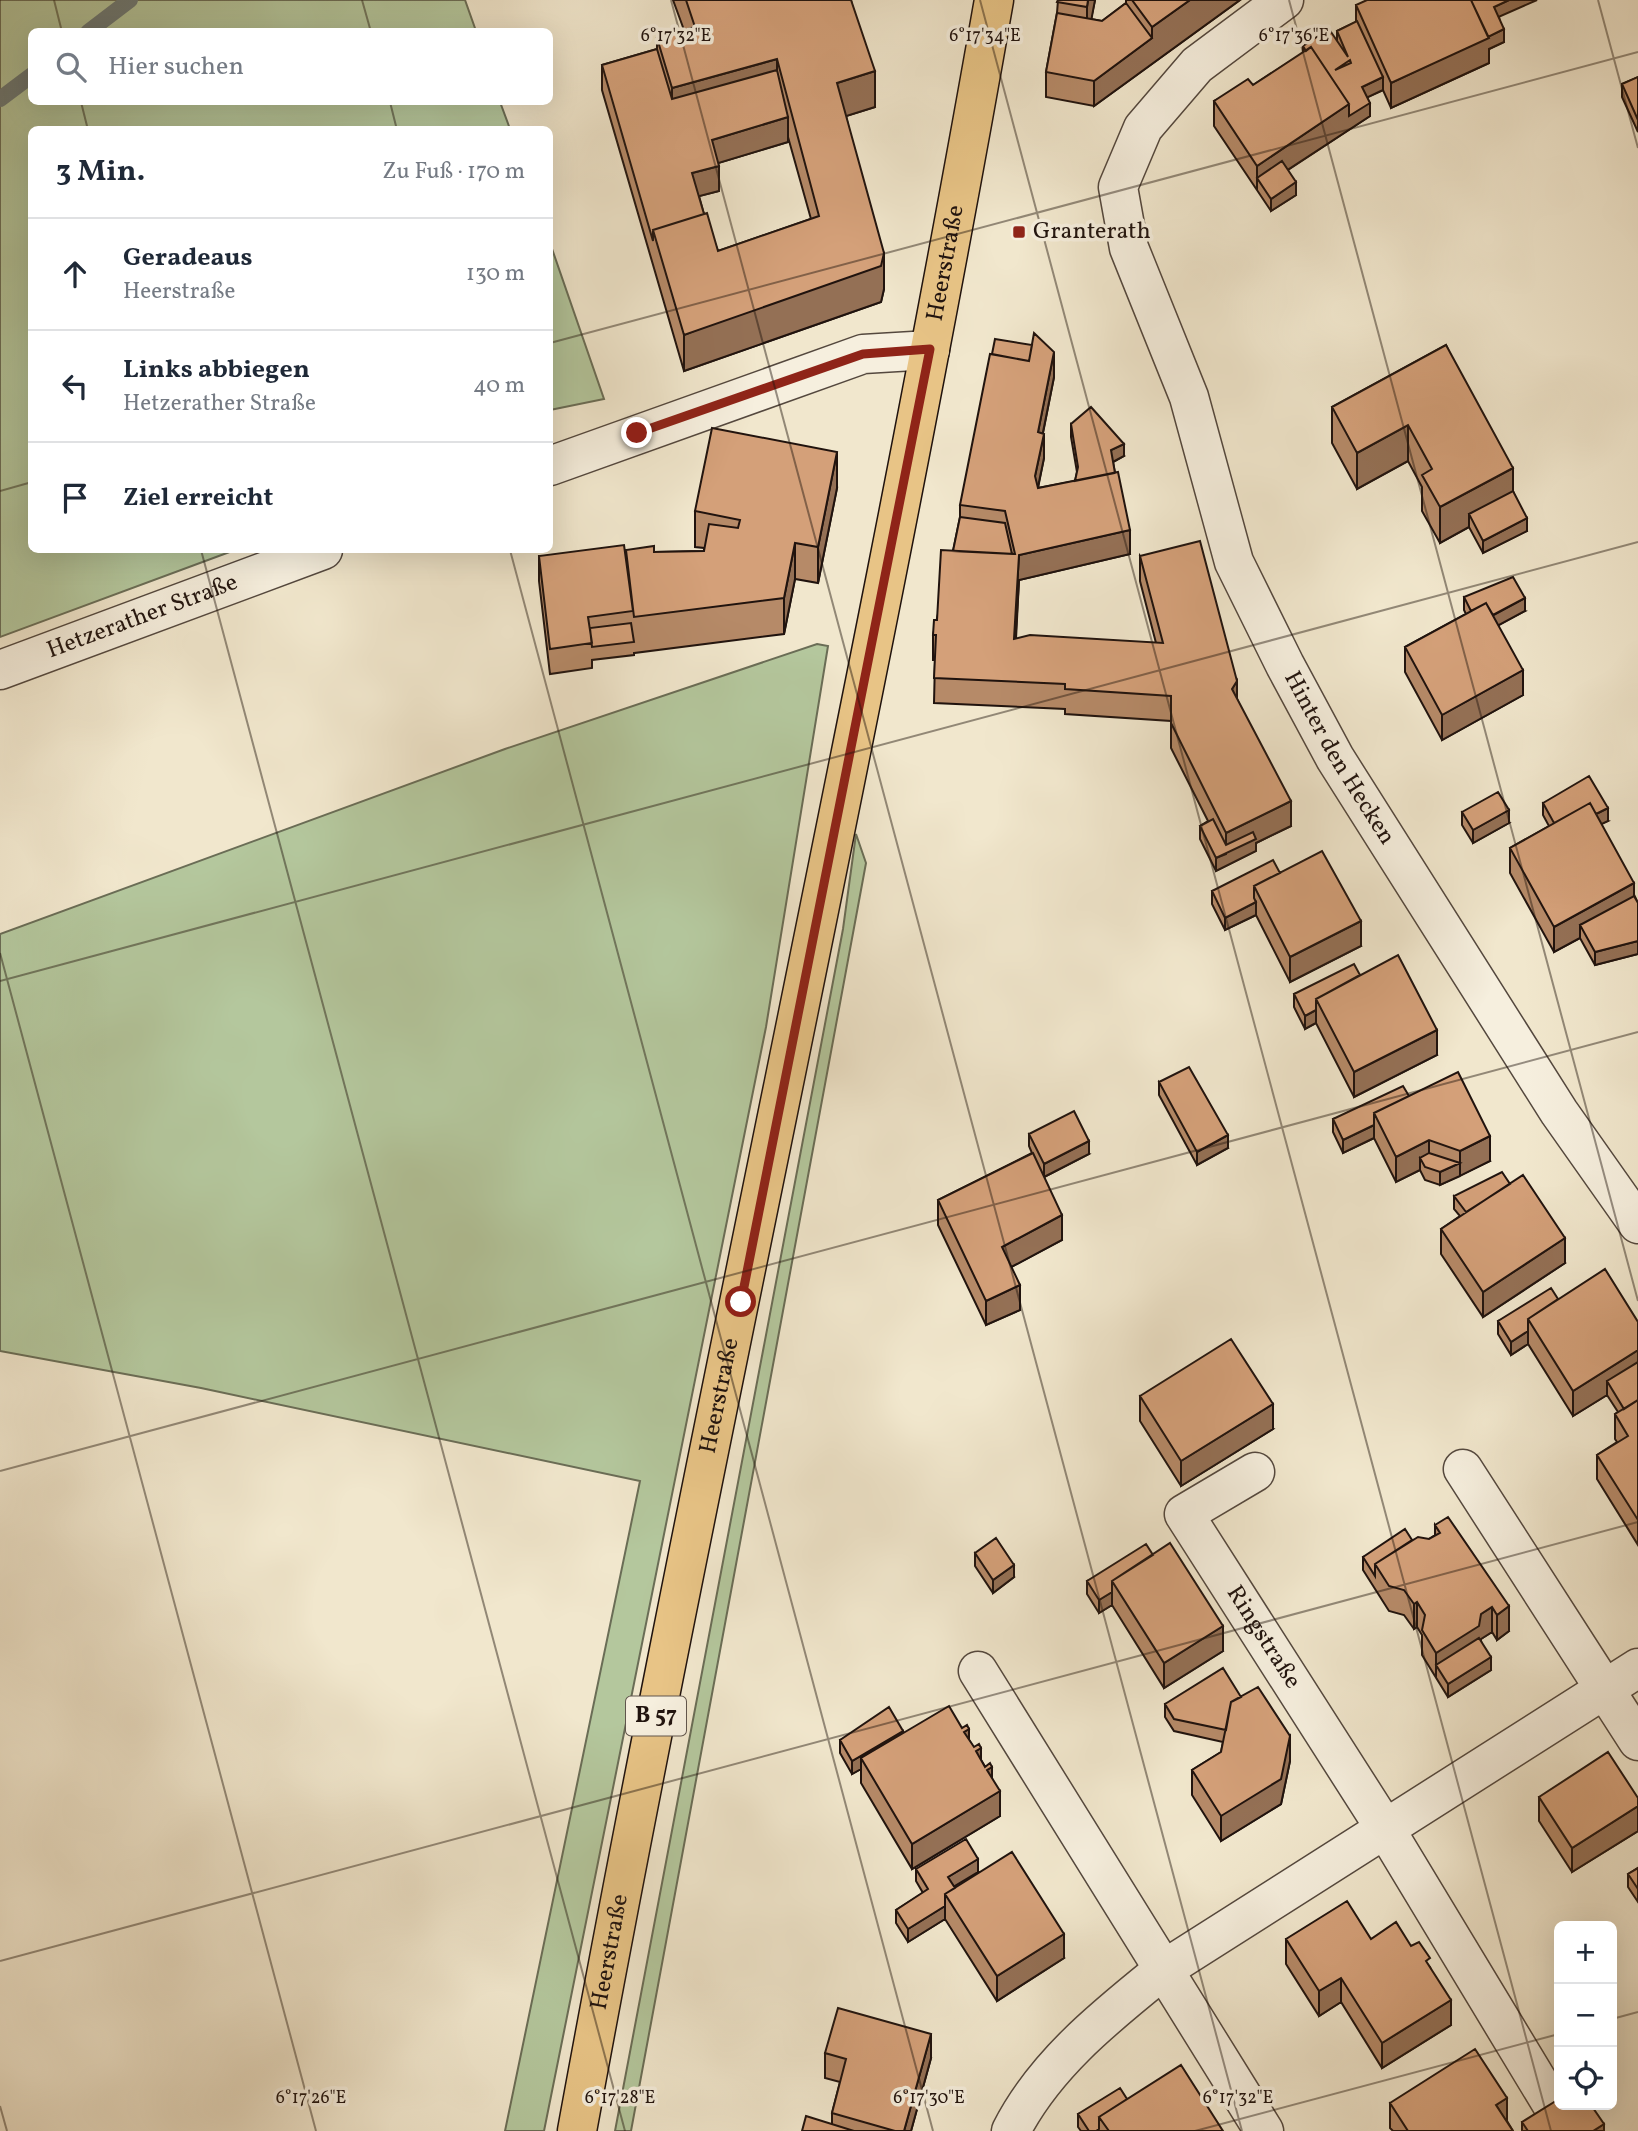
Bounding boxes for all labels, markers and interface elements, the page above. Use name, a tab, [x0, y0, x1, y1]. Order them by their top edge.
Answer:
text: 6°17'32"E	[641, 24, 712, 49]
text: 6°17'34"E	[949, 24, 1021, 49]
text: 6°17'36"E	[1259, 24, 1329, 49]
search box	[28, 28, 553, 105]
icon: search	[52, 48, 90, 86]
text: Hier suchen	[108, 49, 244, 85]
text: 3 Min.	[56, 151, 145, 193]
text: Zu Fuß · 170 m	[382, 156, 525, 188]
street label: Heerstraße	[919, 202, 974, 324]
place label: Granterath	[1033, 215, 1151, 249]
marker: Granterath	[1011, 224, 1027, 240]
text: Geradeaus	[123, 240, 252, 276]
icon: ahead	[56, 255, 94, 293]
text: 130 m	[466, 258, 525, 290]
text: Heerstraße	[123, 276, 235, 308]
text: Links abbiegen	[123, 352, 310, 388]
icon: left	[56, 367, 94, 405]
text: 40 m	[473, 370, 525, 402]
text: Hetzerather Straße	[123, 388, 316, 420]
route end	[621, 417, 652, 448]
icon: arrive	[56, 479, 94, 517]
text: Ziel erreicht	[123, 480, 273, 516]
street label: Hetzerather Straße	[42, 566, 243, 668]
street label: Hinter den Hecken	[1275, 665, 1403, 852]
route start	[725, 1286, 756, 1317]
street label: Heerstraße	[692, 1335, 748, 1457]
street label: Ringstraße	[1217, 1579, 1309, 1696]
road number: B 57	[626, 1696, 686, 1736]
street label: Heerstraße	[583, 1891, 638, 2013]
map controls	[1554, 1921, 1617, 2110]
button: +	[1554, 1921, 1617, 1984]
button: −	[1554, 1984, 1617, 2047]
button: locate	[1554, 2047, 1617, 2110]
text: 6°17'26"E	[276, 2086, 347, 2111]
text: 6°17'28"E	[585, 2086, 656, 2111]
text: 6°17'30"E	[893, 2086, 965, 2111]
text: 6°17'32"E	[1203, 2086, 1274, 2111]

